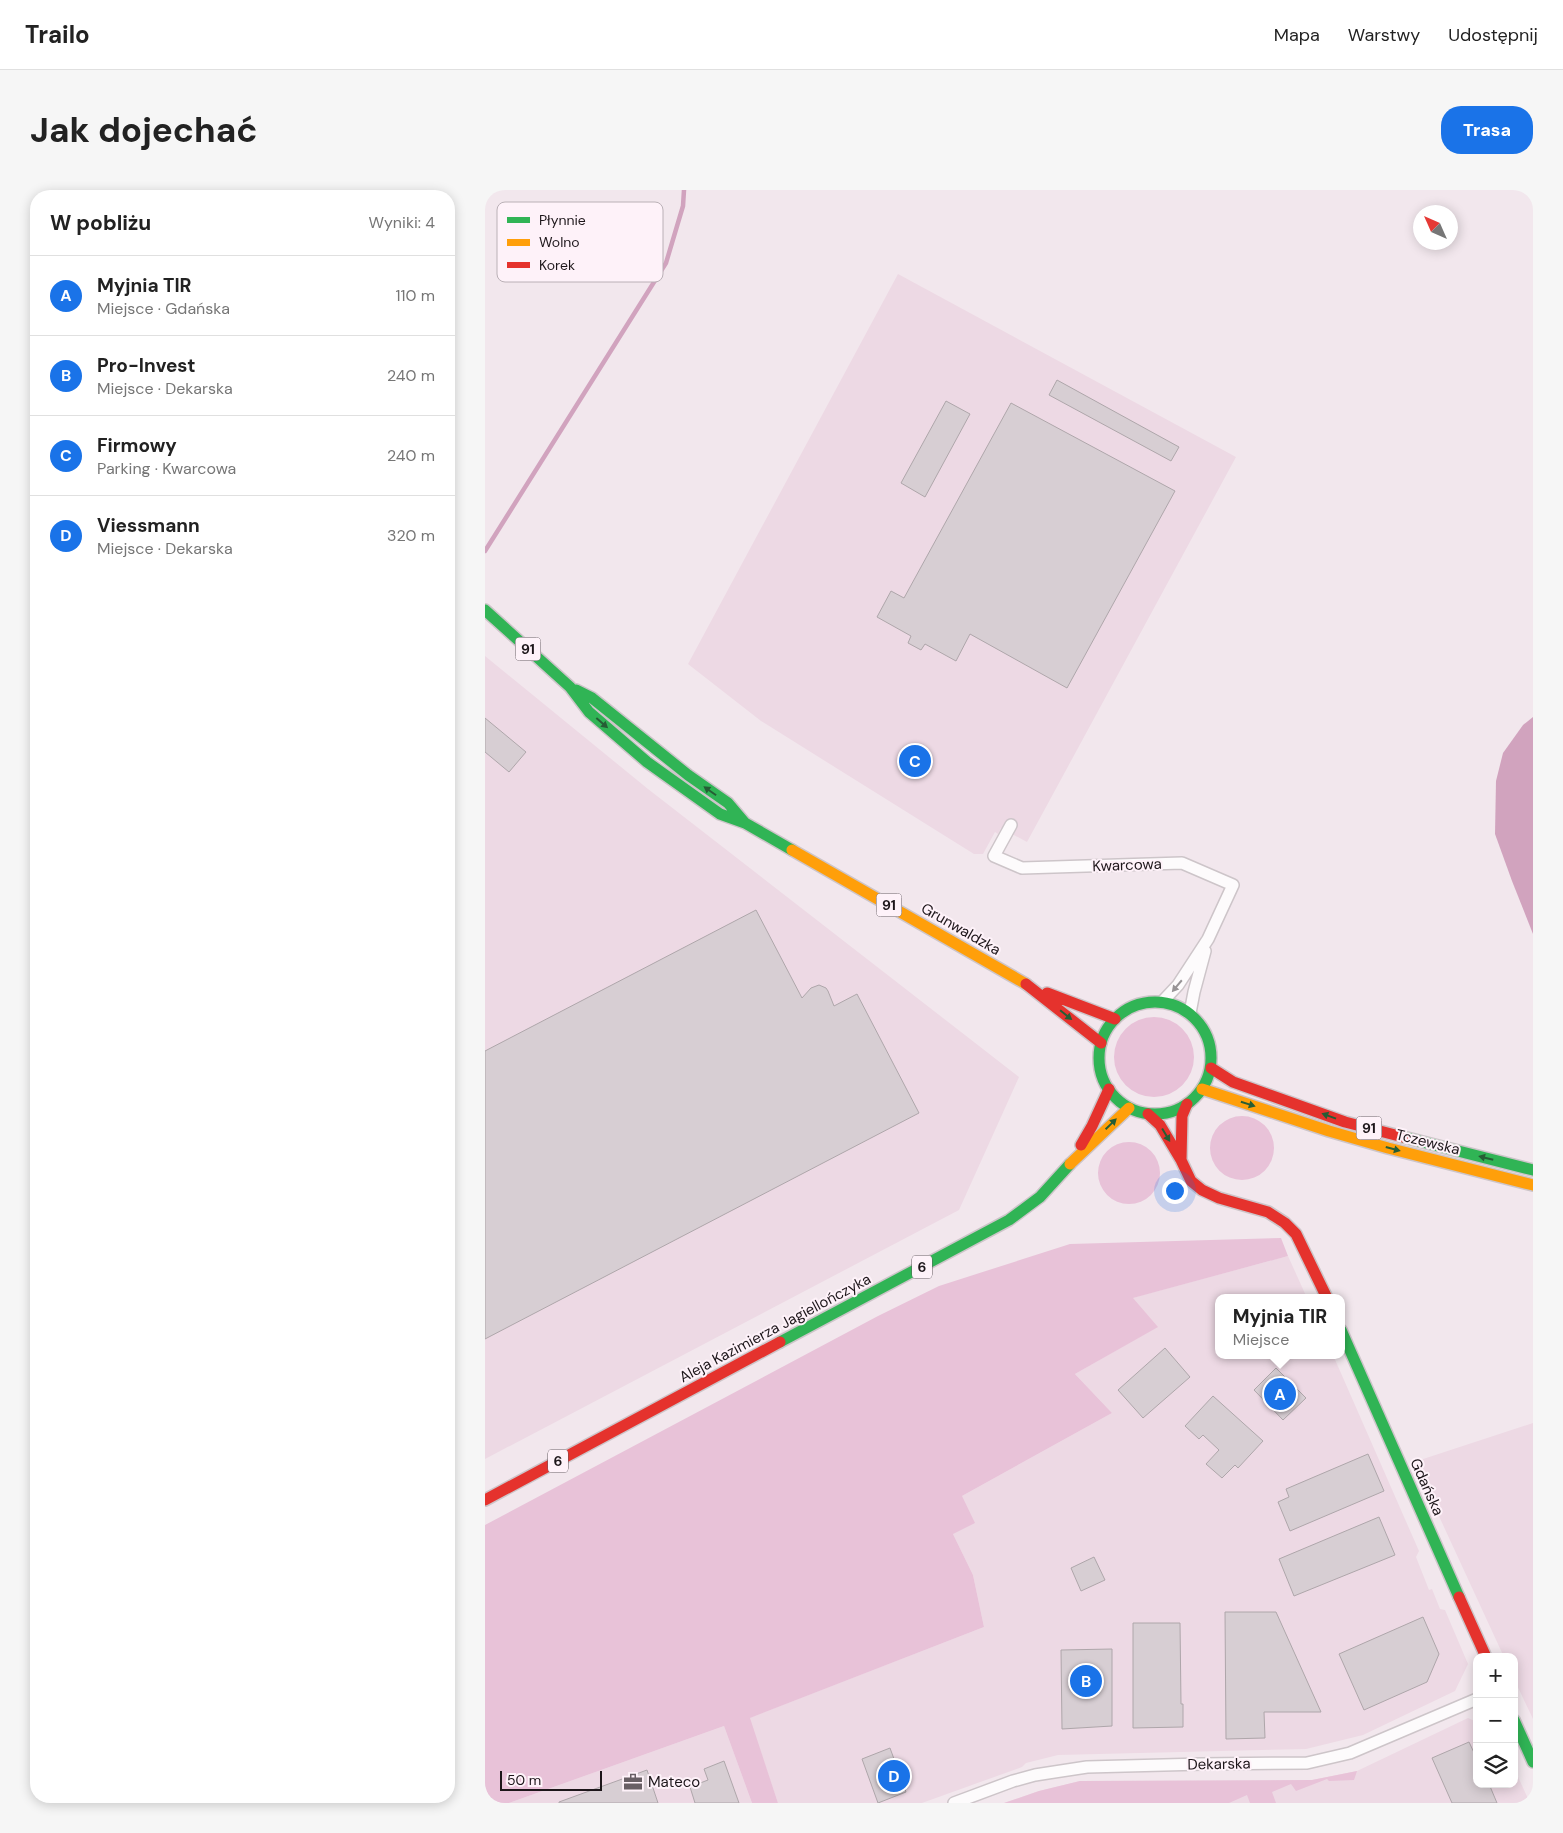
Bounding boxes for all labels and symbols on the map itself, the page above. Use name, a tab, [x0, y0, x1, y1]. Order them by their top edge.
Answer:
legend	[497, 202, 663, 282]
north arrow	[1413, 205, 1458, 250]
text: Płynnie	[539, 211, 586, 229]
text: Wolno	[539, 233, 580, 251]
text: Korek	[539, 256, 575, 274]
road number: 91	[515, 638, 541, 660]
one-way arrow	[596, 718, 609, 729]
pin: C	[899, 742, 931, 780]
one-way arrow	[703, 786, 717, 796]
street label: Kwarcowa	[1092, 854, 1162, 876]
road number: 91	[877, 894, 901, 916]
street label: Grunwaldzka	[918, 898, 1004, 960]
one-way arrow	[1171, 979, 1182, 992]
one-way arrow	[1060, 1009, 1073, 1020]
one-way arrow	[1241, 1101, 1256, 1109]
one-way arrow	[1321, 1112, 1336, 1120]
road number: 91	[1357, 1116, 1381, 1140]
one-way arrow	[1104, 1118, 1116, 1130]
street label: Tczewska	[1394, 1124, 1462, 1160]
one-way arrow	[1162, 1129, 1171, 1142]
one-way arrow	[1385, 1145, 1400, 1153]
one-way arrow	[1478, 1154, 1493, 1162]
your location	[1162, 1178, 1188, 1204]
road number: 6	[912, 1256, 932, 1278]
street label: Aleja Kazimierza Jagiellończyka	[676, 1269, 874, 1387]
pin: A	[1264, 1375, 1296, 1413]
road number: 6	[548, 1450, 568, 1472]
street label: Gdańska	[1406, 1455, 1448, 1519]
pin: B	[1070, 1662, 1102, 1700]
street label: Dekarska	[1187, 1753, 1251, 1775]
pin: D	[878, 1757, 910, 1795]
scale bar	[500, 1768, 603, 1791]
office icon: Mateco	[622, 1771, 644, 1793]
place label: Mateco	[648, 1772, 700, 1792]

